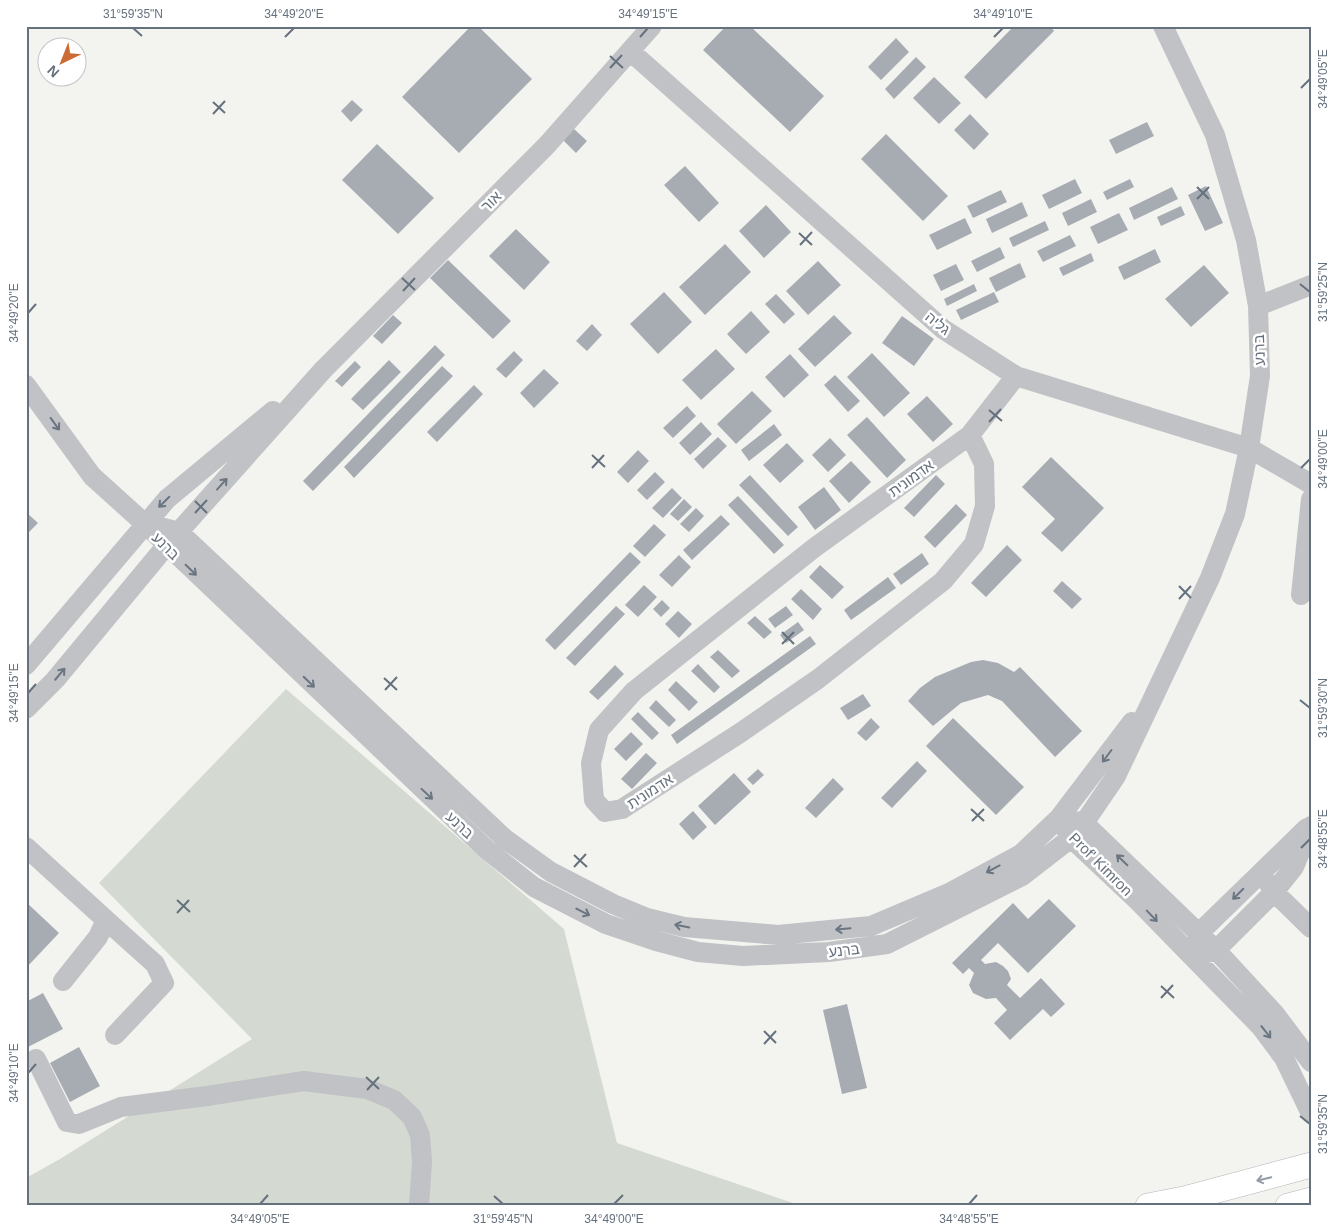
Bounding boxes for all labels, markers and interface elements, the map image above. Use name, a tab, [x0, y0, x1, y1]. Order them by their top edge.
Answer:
text: 31°59'35"N	[103, 7, 163, 21]
text: 34°49'20"E	[264, 7, 324, 21]
text: 34°49'15"E	[618, 7, 678, 21]
text: 34°49'10"E	[973, 7, 1033, 21]
north arrow	[38, 38, 88, 88]
text: 34°49'05"E	[1316, 49, 1330, 109]
text: N	[44, 62, 62, 81]
street label: אור	[477, 187, 505, 215]
text: 31°59'25"N	[1316, 262, 1330, 322]
text: 34°49'20"E	[7, 283, 21, 343]
street label: גליה	[922, 308, 954, 338]
street label: ברנע	[1250, 334, 1268, 366]
one-way arrow	[49, 417, 60, 431]
text: 34°49'00"E	[1316, 429, 1330, 489]
street label: אדמונית	[885, 456, 937, 500]
one-way arrow	[216, 477, 228, 490]
one-way arrow	[158, 496, 171, 508]
street label: ברנע	[149, 529, 183, 563]
one-way arrow	[185, 564, 197, 576]
text: 34°49'15"E	[7, 663, 21, 723]
one-way arrow	[54, 668, 65, 681]
one-way arrow	[302, 676, 315, 688]
text: 31°59'30"N	[1316, 678, 1330, 738]
one-way arrow	[1101, 749, 1112, 762]
street label: אדמונית	[624, 770, 677, 812]
one-way arrow	[420, 788, 433, 800]
street label: ברנע	[443, 808, 477, 842]
text: 34°48'55"E	[1316, 809, 1330, 869]
street label: Prof' Kimron	[1066, 829, 1136, 899]
one-way arrow	[1117, 855, 1129, 867]
one-way arrow	[985, 864, 1000, 874]
one-way arrow	[1232, 888, 1244, 900]
one-way arrow	[575, 908, 590, 917]
one-way arrow	[1146, 909, 1158, 922]
one-way arrow	[674, 921, 690, 931]
one-way arrow	[836, 924, 852, 934]
street label: ברנע	[827, 940, 861, 960]
one-way arrow	[1260, 1025, 1271, 1038]
text: 34°49'10"E	[7, 1043, 21, 1103]
text: 31°59'35"N	[1316, 1094, 1330, 1154]
one-way arrow	[1256, 1175, 1272, 1184]
text: 34°49'05"E	[230, 1212, 290, 1226]
text: 31°59'45"N	[473, 1212, 533, 1226]
text: 34°49'00"E	[584, 1212, 644, 1226]
text: 34°48'55"E	[939, 1212, 999, 1226]

